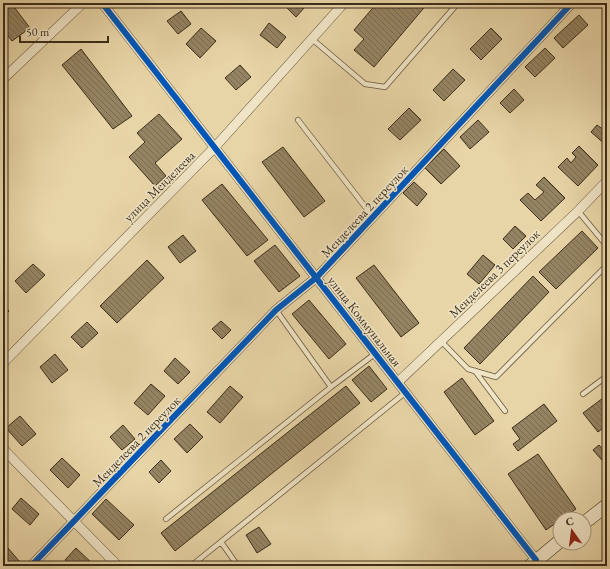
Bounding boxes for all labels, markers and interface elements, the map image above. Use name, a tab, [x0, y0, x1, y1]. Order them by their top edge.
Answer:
scale bar	[20, 18, 108, 44]
text: 50 m	[26, 24, 50, 40]
street label: улица Менделеева	[120, 146, 199, 226]
street label: Менделеева 2 переулок	[317, 161, 412, 261]
street label: Менделеева 3 переулок	[445, 225, 544, 321]
street label: улица Коммунальная	[324, 273, 405, 370]
street label: Менделеева 2 переулок	[88, 392, 185, 491]
north arrow	[552, 511, 592, 551]
text: С	[564, 514, 575, 529]

